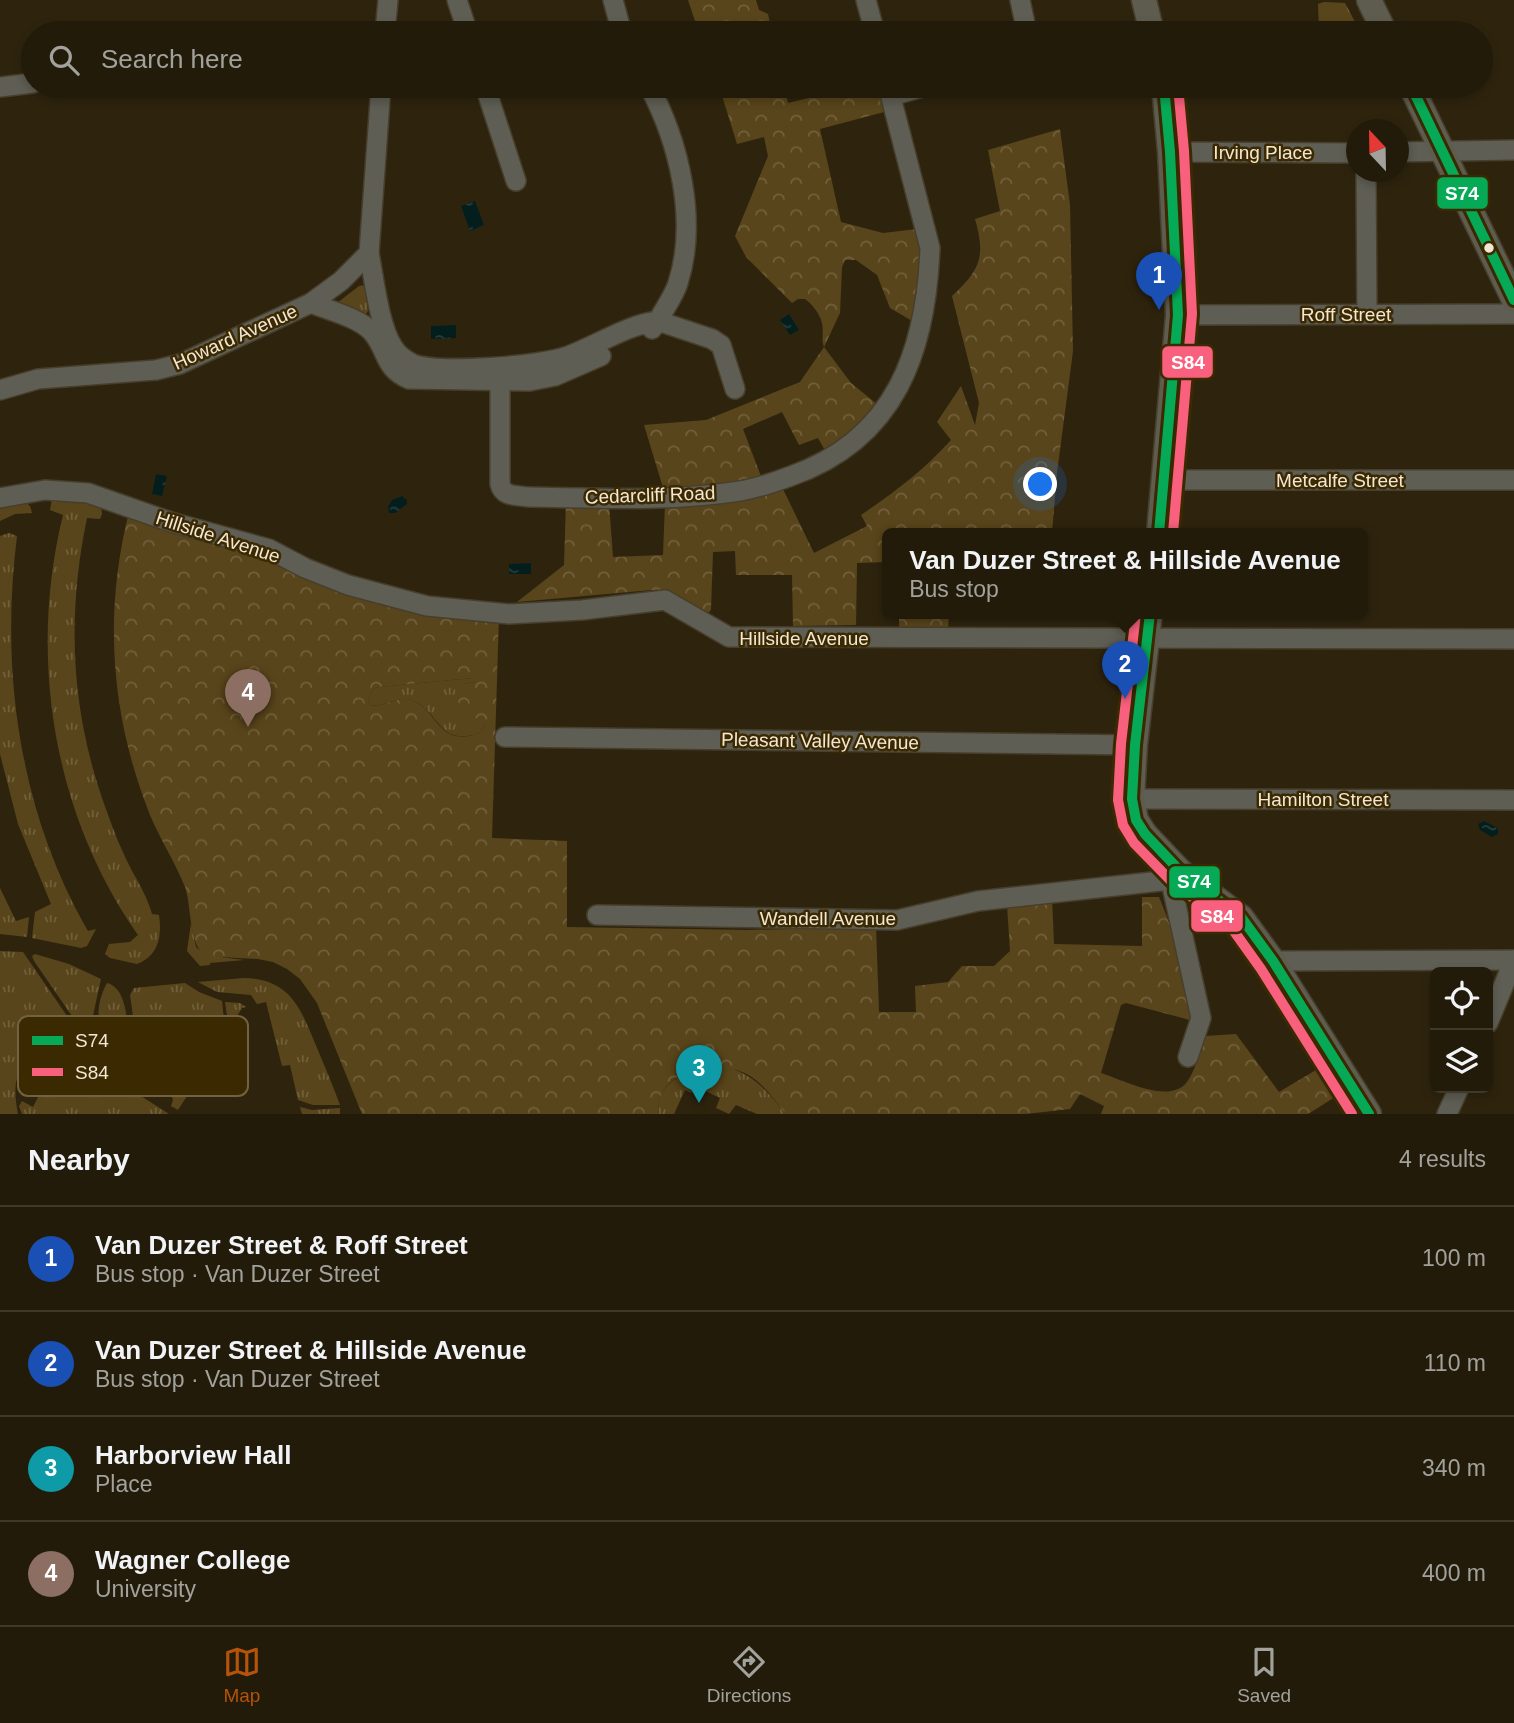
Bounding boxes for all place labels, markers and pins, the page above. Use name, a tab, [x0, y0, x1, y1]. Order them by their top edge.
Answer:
unlabelled marker	[1482, 241, 1496, 255]
pin: 1	[1136, 252, 1182, 310]
pin: 2	[1102, 641, 1148, 699]
pin: 4	[225, 669, 271, 727]
pin: 3	[676, 1045, 722, 1103]

